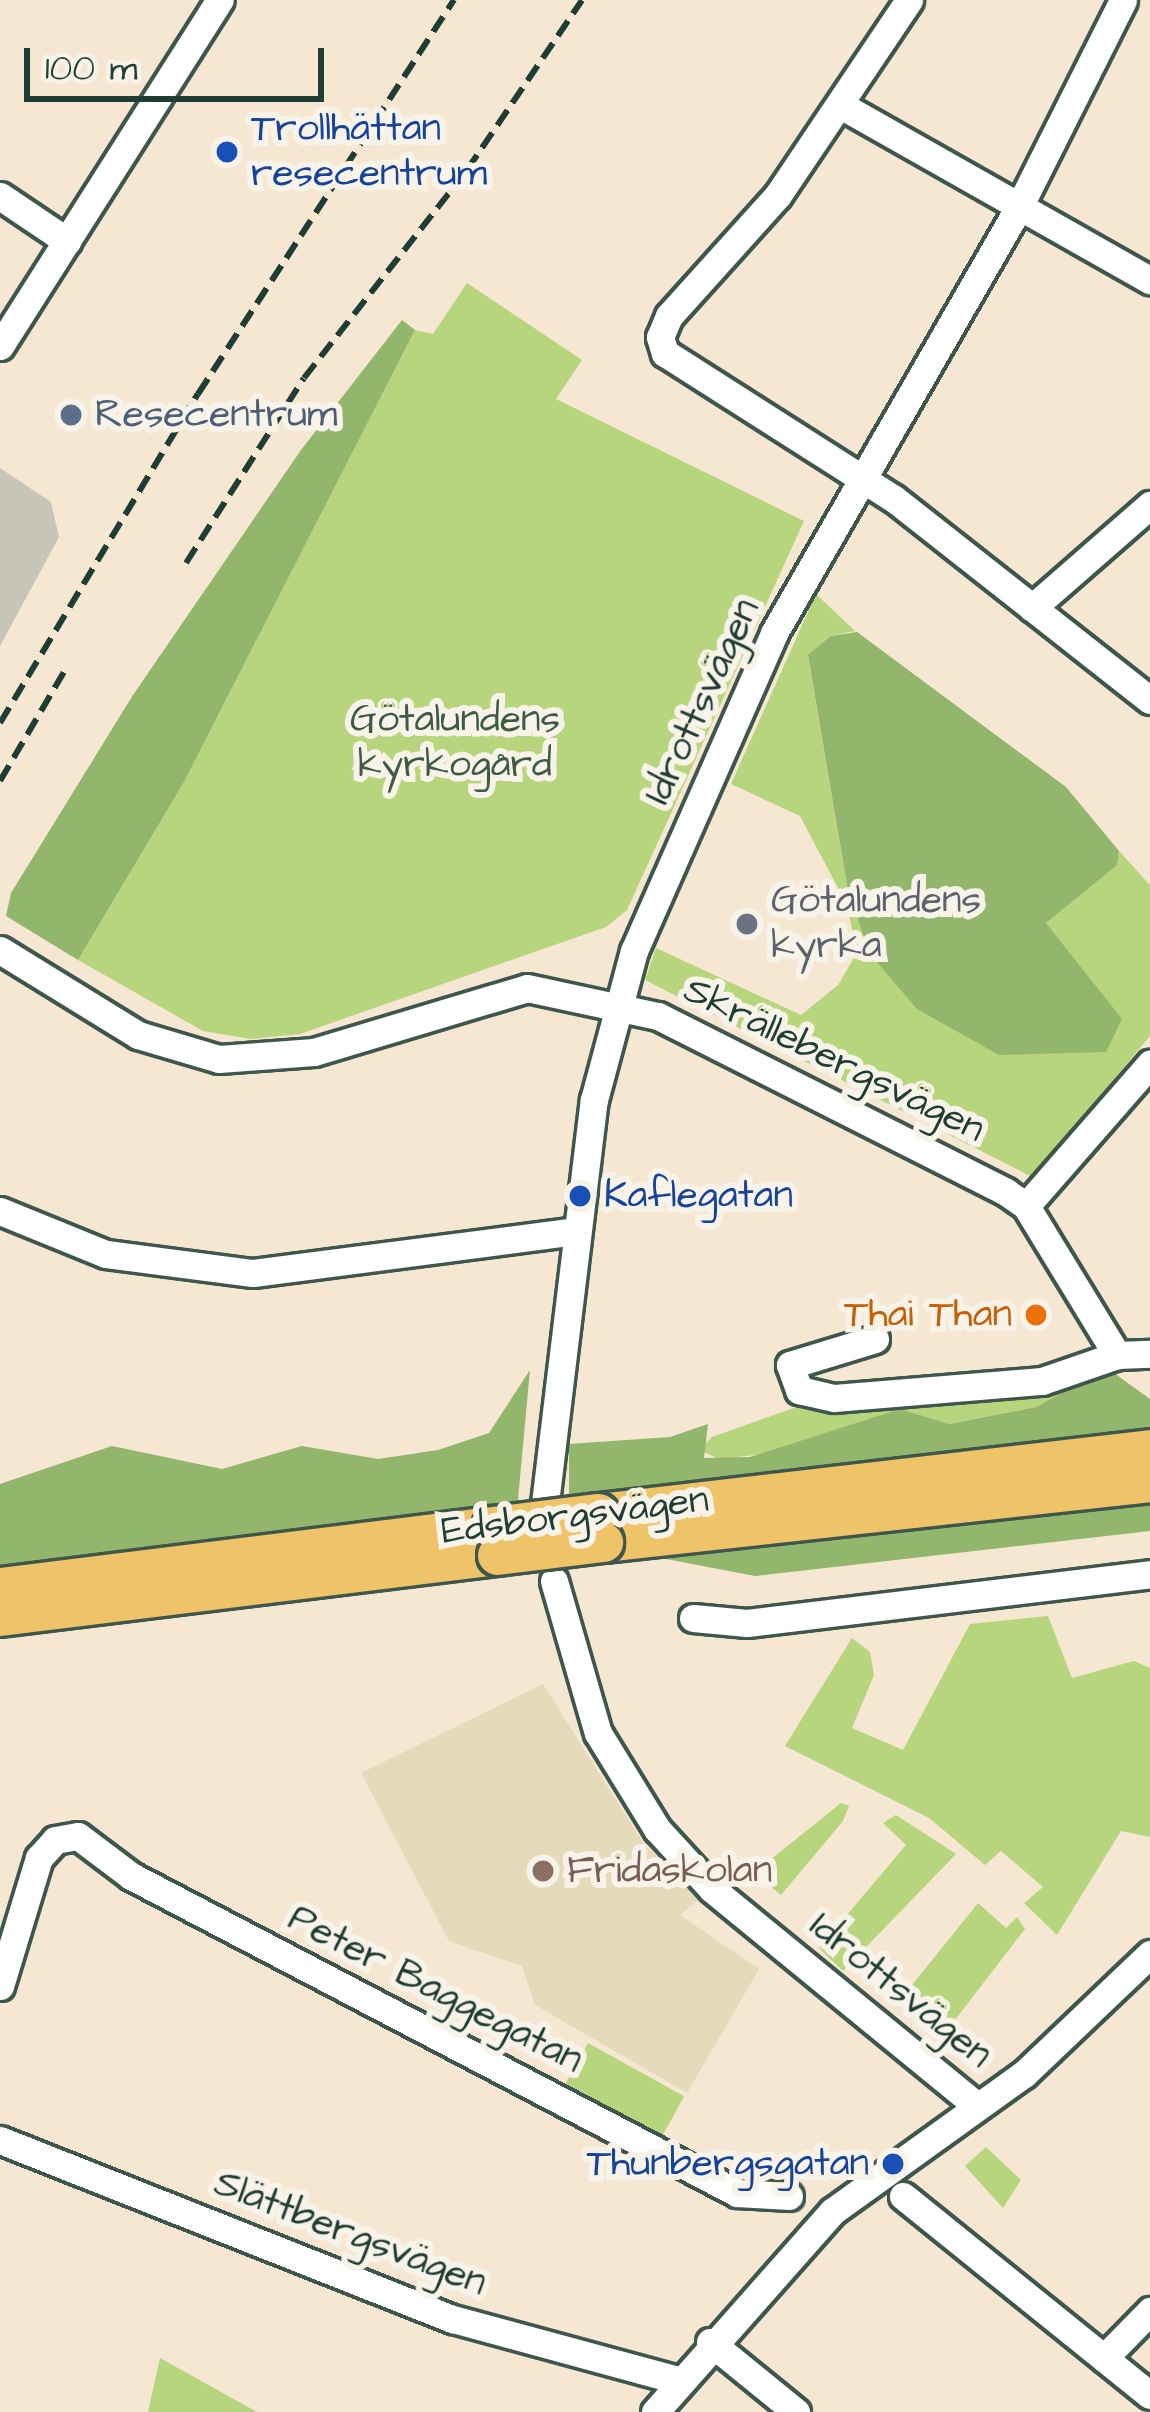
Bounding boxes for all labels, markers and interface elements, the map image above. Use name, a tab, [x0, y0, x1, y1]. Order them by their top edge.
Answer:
scale bar	[30, 24, 330, 98]
text: 100 m	[45, 43, 137, 94]
place label: Trollhättan resecentrum	[251, 107, 487, 198]
marker: Trollhättan resecentrum	[214, 139, 240, 165]
place label: Resecentrum	[95, 392, 337, 438]
marker: Resecentrum	[58, 402, 84, 428]
street label: Idrottsvägen	[635, 592, 771, 812]
park label: Götalundens kyrkogård	[350, 698, 560, 789]
place label: Götalundens kyrka	[771, 879, 981, 970]
marker: Götalundens kyrka	[734, 911, 760, 937]
street label: Skrällebergsvägen	[676, 967, 992, 1153]
place label: Kaflegatan	[604, 1173, 793, 1219]
marker: Kaflegatan	[567, 1183, 593, 1209]
place label: Thai Than	[844, 1292, 1012, 1338]
marker: Thai Than	[1023, 1302, 1049, 1328]
street label: Edsborgsvägen	[439, 1476, 711, 1556]
place label: Fridaskolan	[567, 1848, 772, 1894]
marker: Fridaskolan	[530, 1858, 556, 1884]
street label: Peter Baggegatan	[280, 1896, 590, 2084]
street label: Idrottsvägen	[799, 1903, 1001, 2079]
place label: Thunbergsgatan	[587, 2141, 869, 2187]
marker: Thunbergsgatan	[880, 2151, 906, 2177]
street label: Slättbergsvägen	[207, 2161, 493, 2307]

